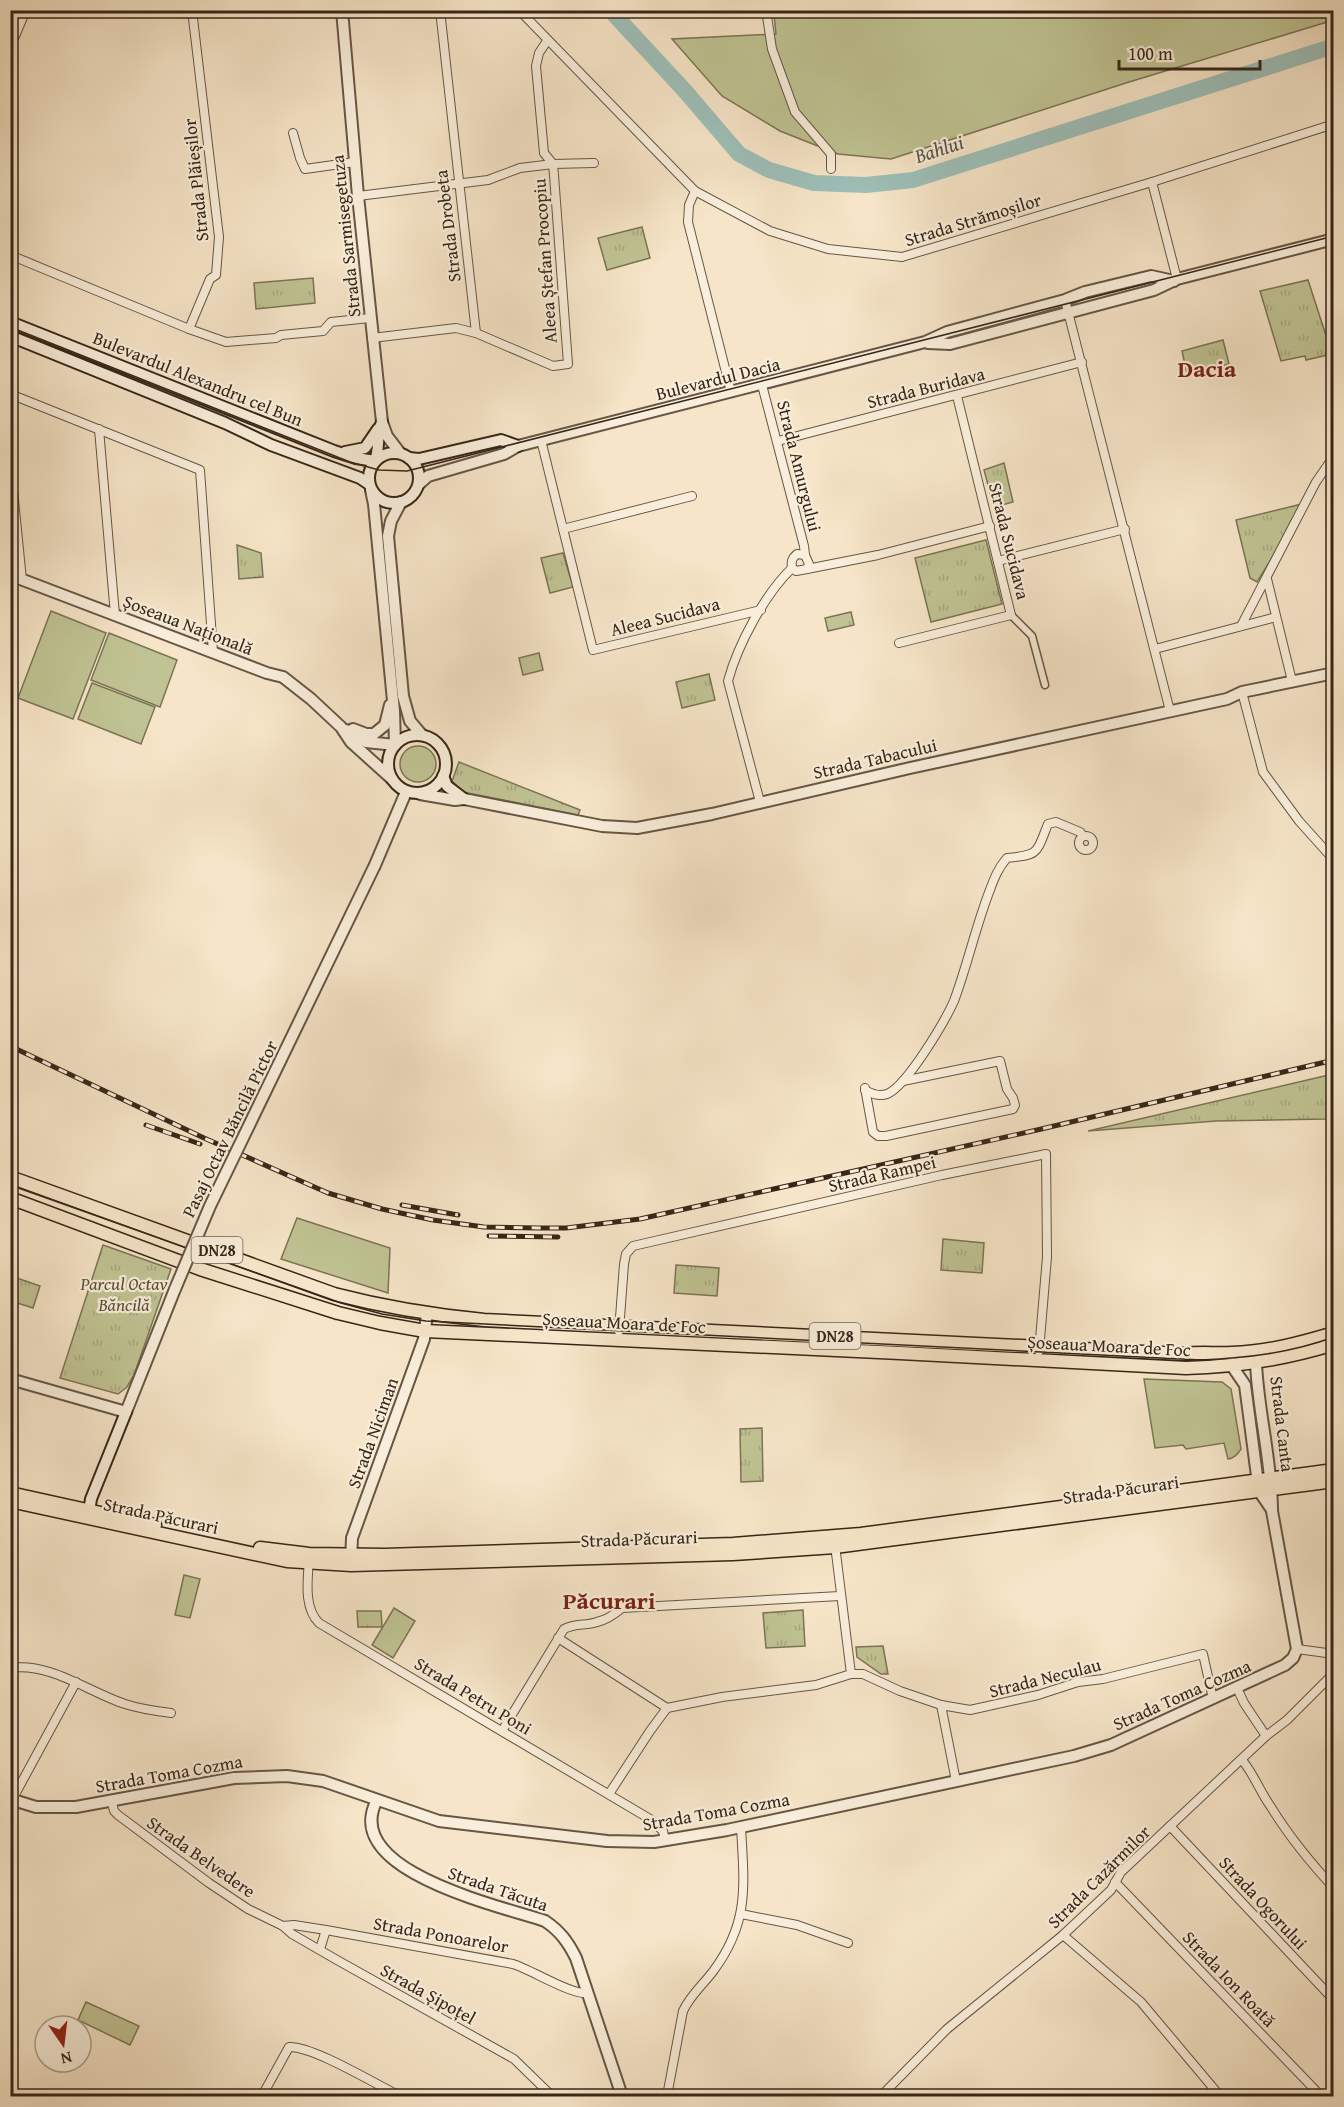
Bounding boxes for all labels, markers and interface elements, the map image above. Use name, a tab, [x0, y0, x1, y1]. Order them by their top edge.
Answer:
scale bar	[1119, 33, 1260, 71]
text: 100 m	[1128, 40, 1173, 67]
street label: Strada Plăieșilor	[176, 117, 215, 243]
water label: Bahlui	[910, 127, 967, 170]
street label: Strada Sarmisegetuza	[324, 153, 367, 318]
street label: Strada Drobeta	[427, 168, 468, 284]
street label: Aleea Ștefan Procopiu	[525, 178, 564, 344]
street label: Strada Strămoșilor	[901, 186, 1045, 253]
street label: Bulevardul Alexandru cel Bun	[89, 324, 307, 433]
street label: Bulevardul Dacia	[653, 350, 783, 407]
district label: Dacia	[1178, 351, 1237, 386]
street label: Strada Buridava	[864, 360, 988, 415]
street label: Strada Amurgului	[770, 397, 829, 534]
street label: Strada Sucidava	[982, 480, 1037, 603]
street label: Șoseaua Națională	[119, 587, 258, 662]
street label: Aleea Sucidava	[607, 590, 723, 643]
street label: Strada Tabacului	[810, 731, 939, 786]
street label: Pasaj Octav Băncilă Pictor	[175, 1035, 284, 1222]
street label: Strada Rampei	[825, 1148, 938, 1199]
road number: DN28	[192, 1237, 242, 1263]
park label: Parcul Octav Băncilă	[79, 1270, 168, 1318]
street label: Șoseaua Moara de Foc	[542, 1305, 706, 1340]
road number: DN28	[810, 1323, 860, 1349]
street label: Șoseaua Moara de Foc	[1027, 1328, 1191, 1363]
street label: Strada Niciman	[340, 1374, 405, 1492]
street label: Strada Canta	[1263, 1375, 1302, 1474]
street label: Strada Păcurari	[1061, 1468, 1181, 1511]
street label: Strada Păcurari	[101, 1490, 221, 1541]
street label: Strada Păcurari	[580, 1523, 698, 1554]
district label: Păcurari	[563, 1583, 655, 1618]
street label: Strada Petru Poni	[409, 1650, 537, 1741]
street label: Strada Neculau	[986, 1651, 1104, 1704]
street label: Strada Toma Cozma	[1108, 1652, 1256, 1737]
street label: Strada Toma Cozma	[93, 1747, 245, 1800]
street label: Strada Toma Cozma	[640, 1785, 792, 1838]
street label: Strada Belvedere	[141, 1809, 261, 1904]
street label: Strada Cazărmilor	[1041, 1818, 1157, 1934]
street label: Strada Ogorului	[1213, 1850, 1314, 1955]
street label: Strada Tăcuta	[445, 1859, 552, 1918]
street label: Strada Ponoarelor	[371, 1909, 511, 1960]
street label: Strada Ion Roată	[1176, 1924, 1283, 2033]
street label: Strada Șipoțel	[376, 1956, 481, 2031]
north arrow	[33, 2014, 93, 2074]
text: N	[58, 2046, 75, 2072]

